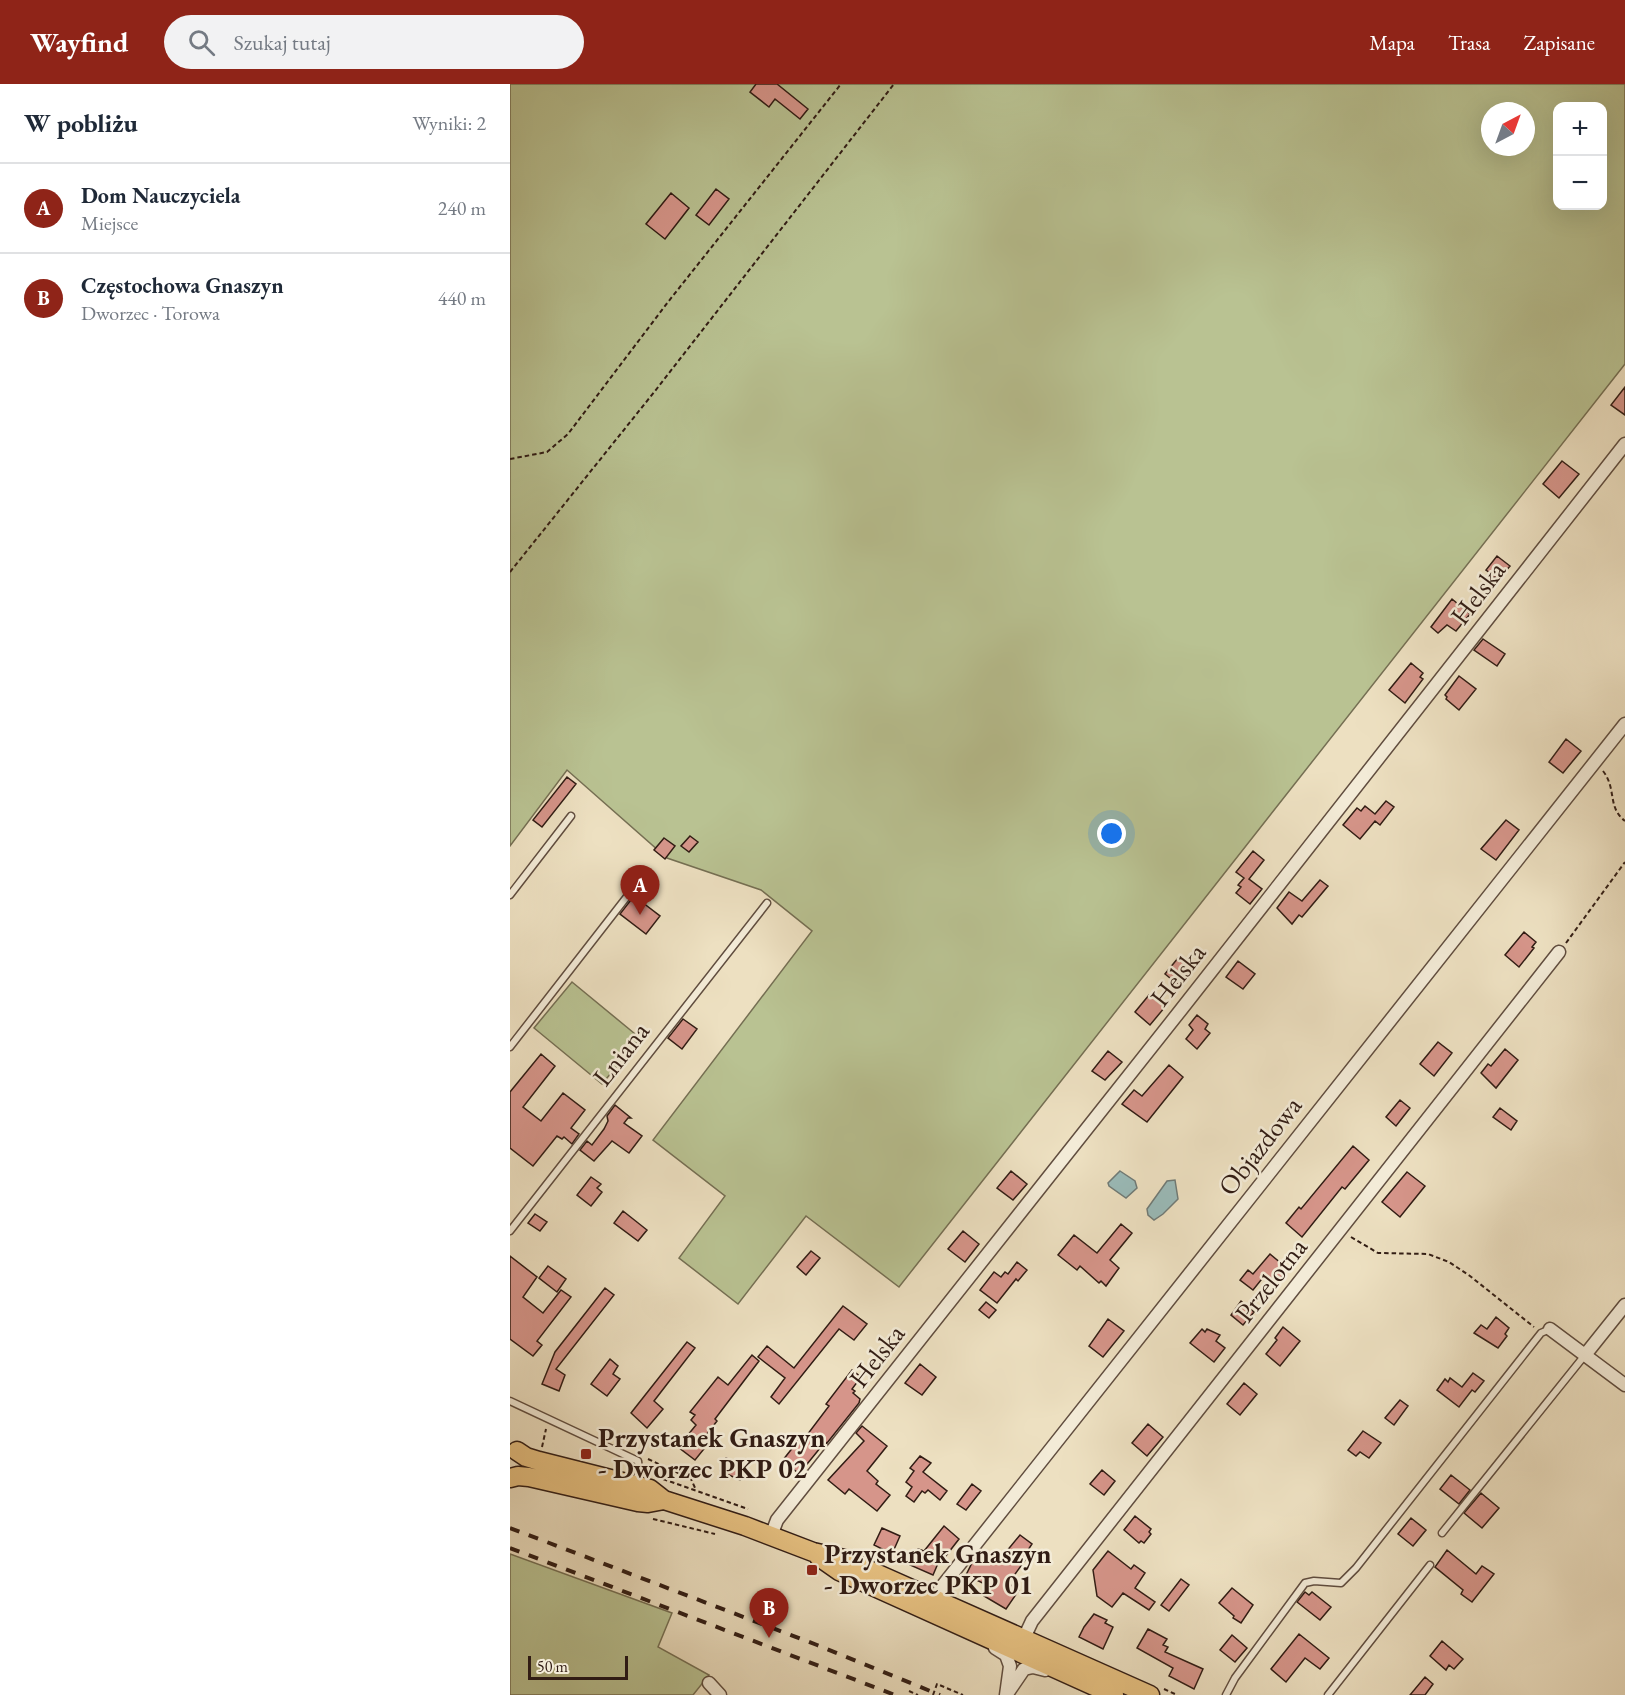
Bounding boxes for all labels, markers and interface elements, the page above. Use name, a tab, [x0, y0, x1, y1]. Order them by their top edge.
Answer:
search box	[164, 15, 584, 69]
text: Wayfind	[30, 24, 128, 60]
icon: search	[185, 26, 218, 59]
text: Szukaj tutaj	[233, 28, 331, 57]
text: Mapa	[1369, 29, 1415, 56]
text: Trasa	[1448, 29, 1490, 56]
text: Zapisane	[1523, 29, 1595, 56]
north arrow	[1481, 102, 1535, 156]
map controls	[1553, 102, 1607, 210]
button: +	[1553, 102, 1607, 156]
text: W pobliżu	[24, 106, 138, 140]
text: Wyniki: 2	[413, 110, 486, 136]
button: −	[1553, 156, 1607, 210]
text: Dom Nauczyciela	[81, 181, 240, 210]
text: A	[36, 195, 51, 221]
text: 240 m	[438, 195, 486, 221]
text: Miejsce	[81, 210, 138, 236]
text: Częstochowa Gnaszyn	[81, 271, 284, 300]
text: B	[37, 285, 50, 311]
text: 440 m	[438, 285, 486, 311]
text: Dworzec · Torowa	[81, 300, 220, 326]
street label: Helska	[1442, 554, 1513, 632]
your location	[1097, 819, 1126, 848]
pin: A	[620, 866, 660, 915]
street label: Helska	[1142, 936, 1213, 1013]
street label: Lniana	[585, 1014, 657, 1093]
street label: Objazdowa	[1210, 1089, 1309, 1202]
street label: Przelotna	[1227, 1230, 1315, 1329]
street label: Helska	[841, 1317, 912, 1394]
place label: Przystanek Gnaszyn - Dworzec PKP 02	[598, 1420, 825, 1486]
marker: Przystanek Gnaszyn - Dworzec PKP 02	[579, 1447, 593, 1461]
place label: Przystanek Gnaszyn - Dworzec PKP 01	[824, 1536, 1051, 1602]
marker: Przystanek Gnaszyn - Dworzec PKP 01	[805, 1563, 819, 1577]
pin: B	[750, 1588, 788, 1638]
scale bar	[528, 1653, 628, 1680]
text: 50 m	[537, 1656, 568, 1677]

